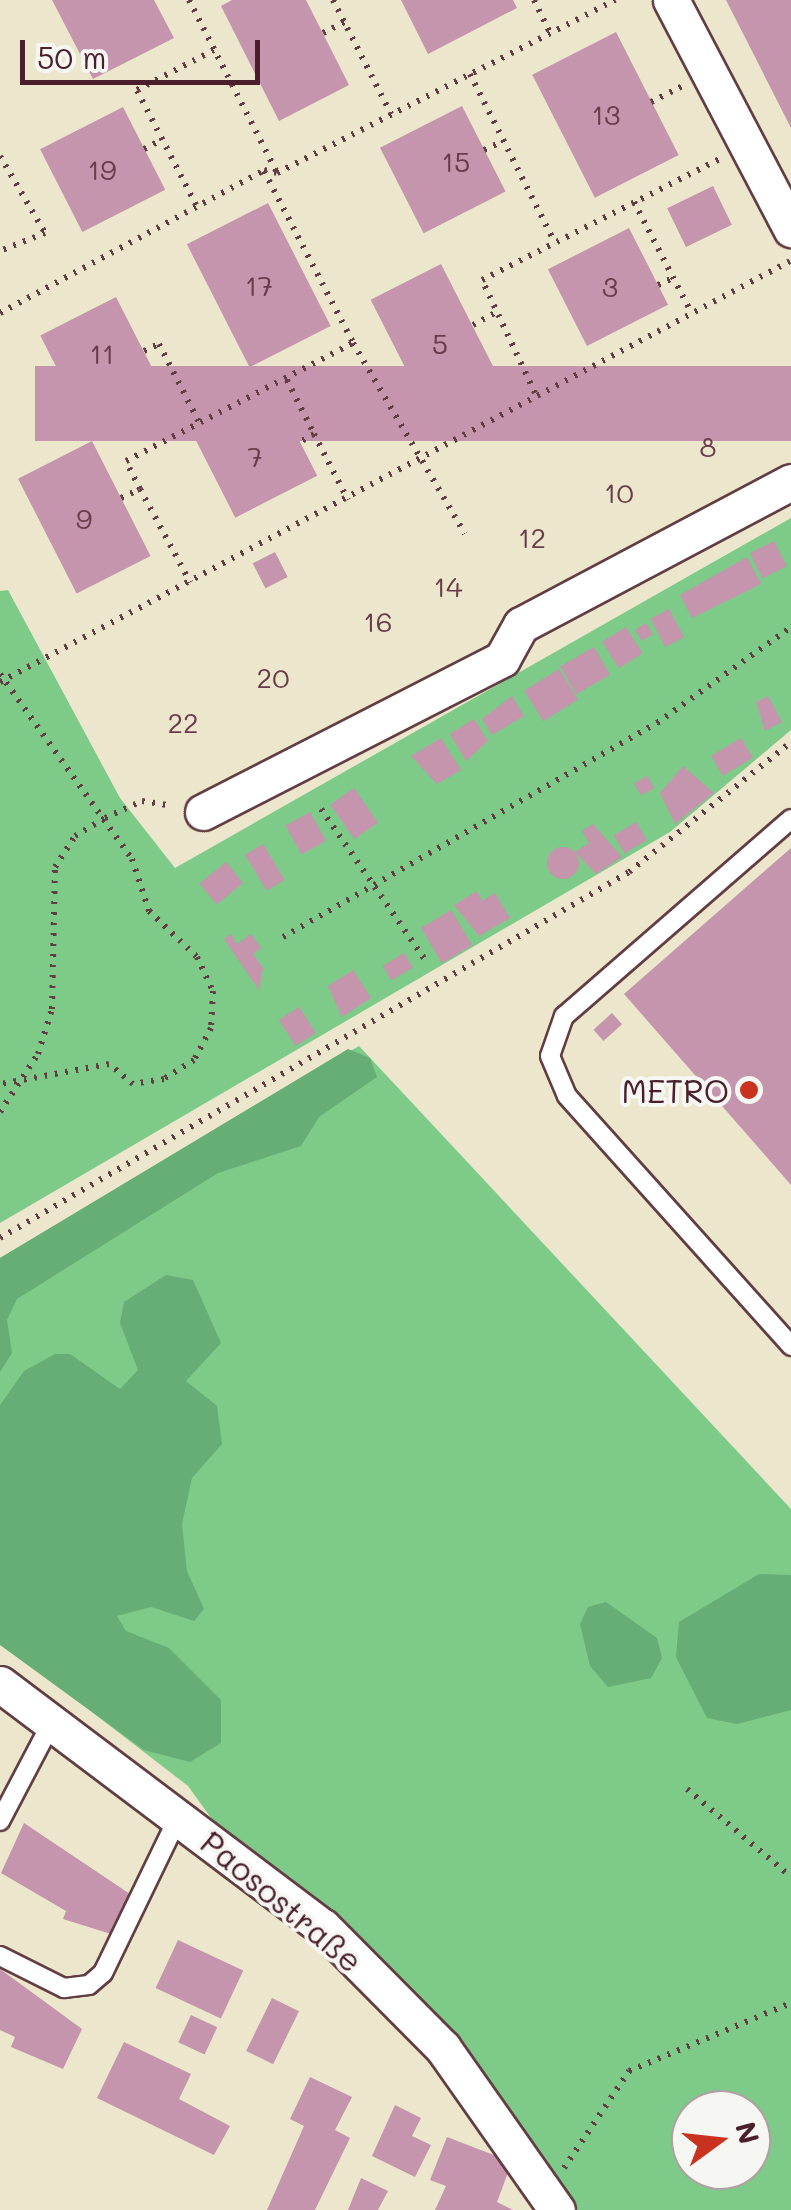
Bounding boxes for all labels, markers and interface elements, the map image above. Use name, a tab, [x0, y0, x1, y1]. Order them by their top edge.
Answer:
scale bar	[25, 20, 265, 82]
text: 50 m	[37, 37, 107, 77]
house number: 13	[592, 97, 620, 131]
house number: 15	[442, 144, 470, 178]
house number: 19	[87, 152, 117, 186]
house number: 17	[245, 268, 273, 302]
house number: 3	[602, 269, 618, 303]
house number: 5	[432, 326, 448, 360]
house number: 11	[89, 336, 115, 370]
house number: 8	[700, 429, 716, 463]
house number: 7	[247, 439, 263, 473]
house number: 10	[604, 475, 634, 509]
house number: 9	[76, 501, 92, 535]
house number: 12	[518, 520, 546, 554]
house number: 14	[434, 569, 462, 603]
house number: 16	[363, 604, 393, 638]
house number: 20	[257, 660, 289, 694]
house number: 22	[167, 705, 199, 739]
place label: METRO	[621, 1071, 729, 1109]
marker: METRO	[738, 1079, 760, 1101]
street label: Paosostraße	[194, 1822, 370, 1980]
north arrow	[671, 2090, 771, 2190]
text: N	[728, 2118, 768, 2148]

